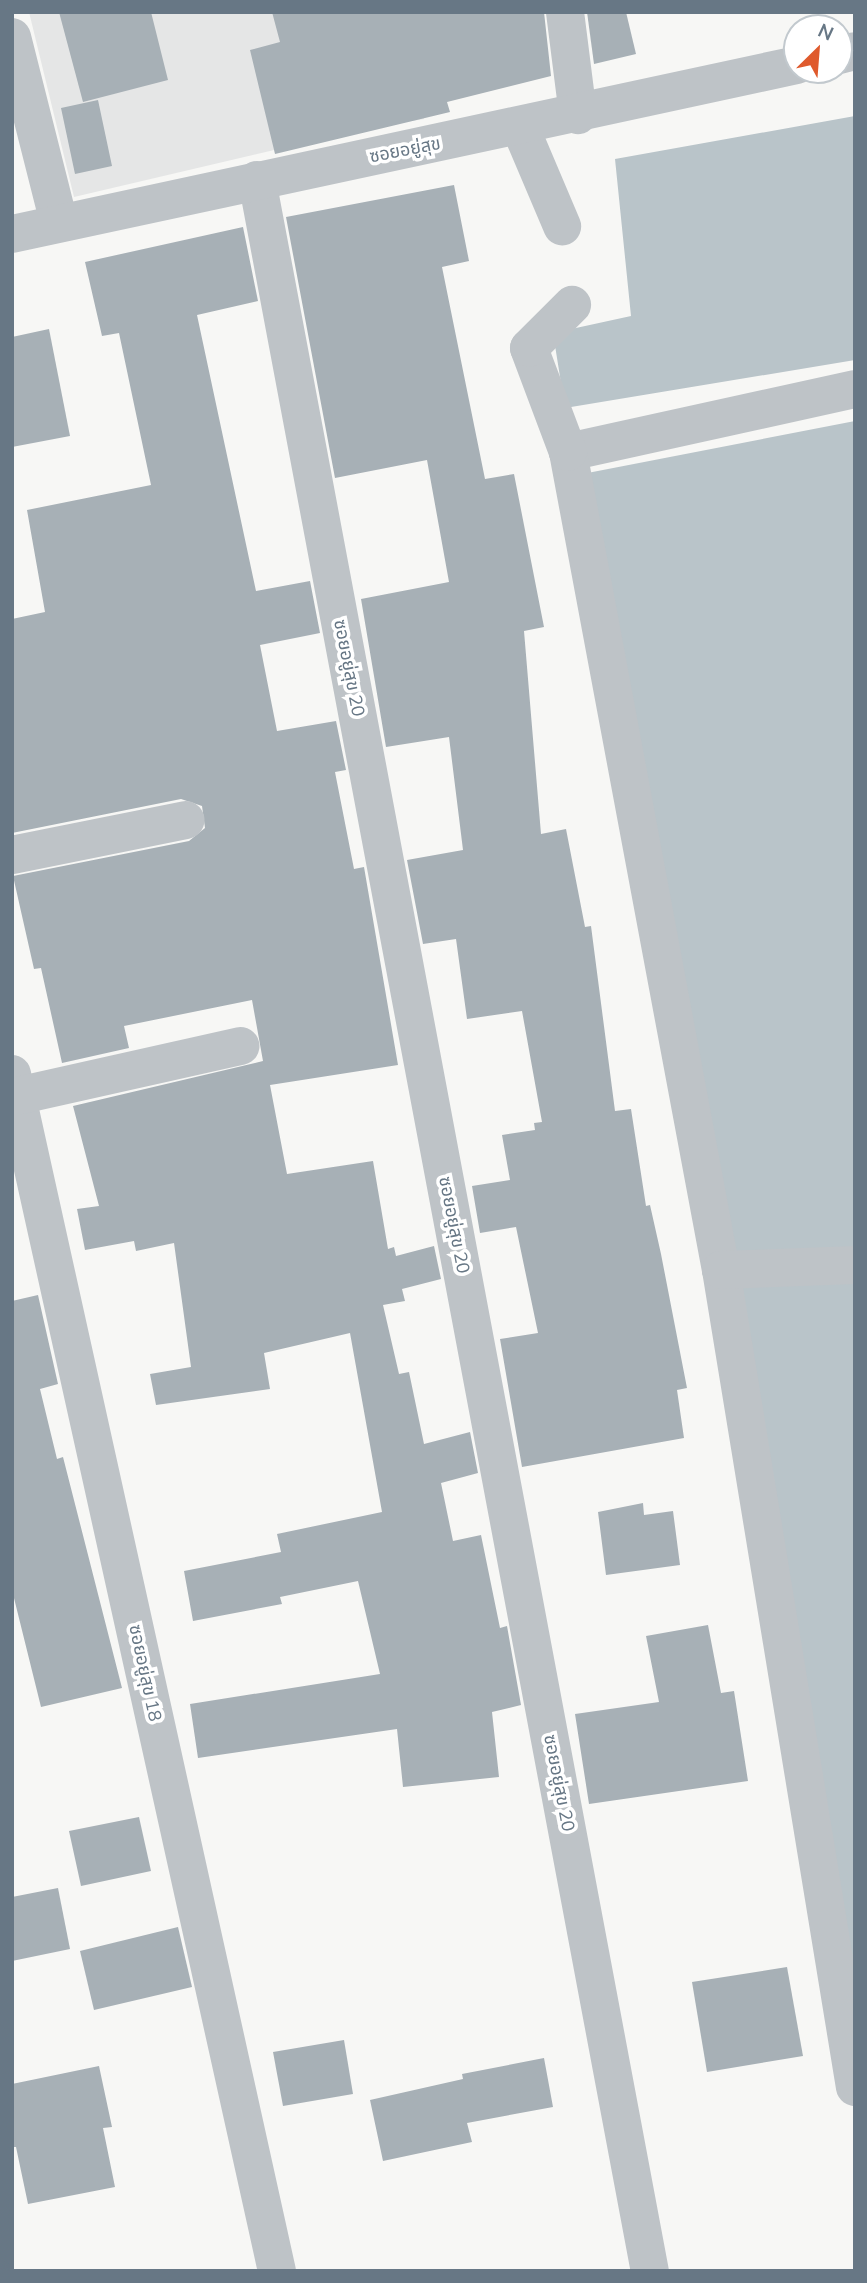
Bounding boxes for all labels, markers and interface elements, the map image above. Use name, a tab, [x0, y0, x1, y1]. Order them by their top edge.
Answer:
north arrow	[783, 14, 853, 84]
text: N	[814, 18, 838, 46]
street label: ซอยอยู่สุข	[368, 133, 442, 167]
street label: ซอยอยู่สุข 20	[329, 618, 369, 718]
street label: ซอยอยู่สุข 20	[434, 1175, 474, 1275]
street label: ซอยอยู่สุข 18	[124, 1623, 166, 1723]
street label: ซอยอยู่สุข 20	[539, 1733, 579, 1833]

